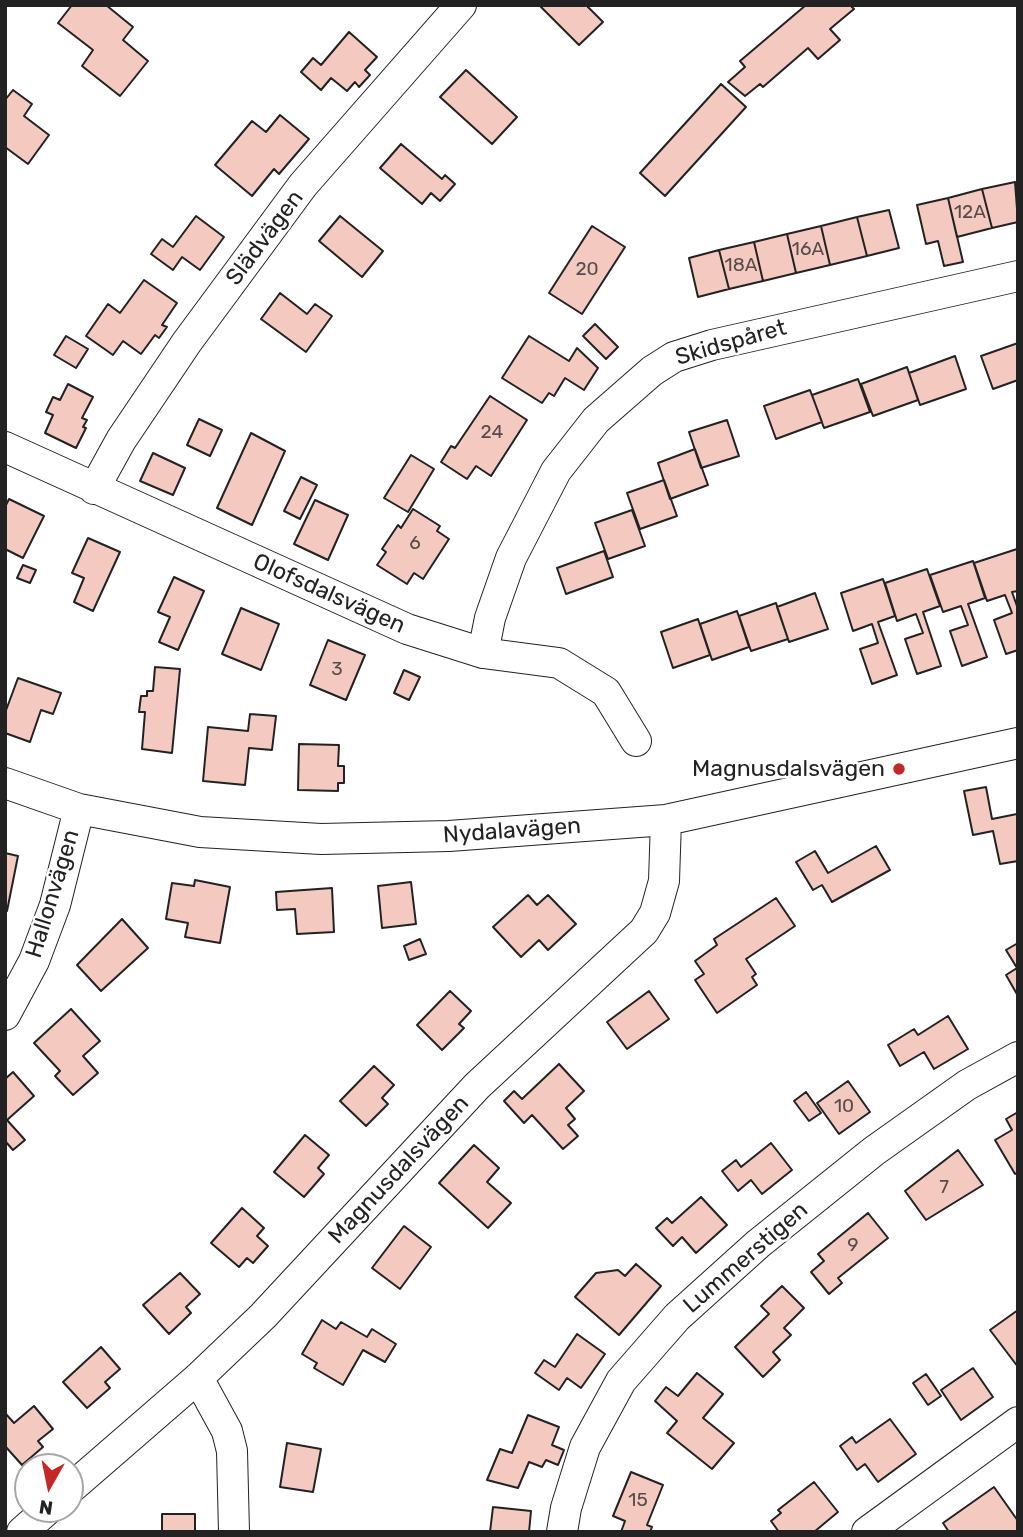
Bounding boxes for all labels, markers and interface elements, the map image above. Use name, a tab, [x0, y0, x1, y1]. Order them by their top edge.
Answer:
street label: Slädvägen	[220, 185, 310, 291]
house number: 12A	[954, 202, 986, 224]
house number: 16A	[792, 239, 824, 261]
house number: 18A	[725, 255, 757, 277]
house number: 20	[575, 259, 599, 281]
street label: Skidspåret	[672, 314, 790, 372]
house number: 24	[481, 422, 503, 444]
house number: 6	[409, 533, 421, 555]
street label: Olofsdalsvägen	[249, 548, 409, 640]
house number: 3	[331, 659, 343, 681]
place label: Magnusdalsvägen	[692, 755, 885, 783]
marker: Magnusdalsvägen	[891, 761, 907, 777]
street label: Nydalavägen	[442, 812, 582, 850]
street label: Hallonvägen	[20, 827, 86, 961]
street label: Magnusdalsvägen	[323, 1090, 475, 1250]
house number: 10	[834, 1096, 854, 1118]
house number: 7	[939, 1177, 949, 1199]
street label: Lummerstigen	[678, 1196, 814, 1320]
house number: 9	[847, 1235, 859, 1257]
north arrow	[14, 1453, 84, 1523]
house number: 15	[628, 1490, 648, 1512]
text: N	[37, 1495, 55, 1520]

